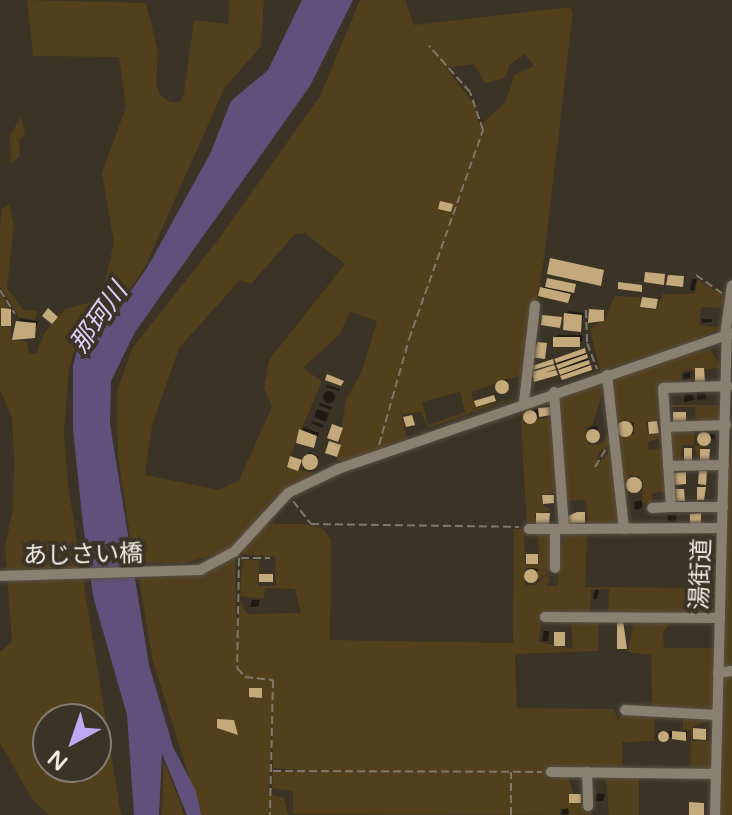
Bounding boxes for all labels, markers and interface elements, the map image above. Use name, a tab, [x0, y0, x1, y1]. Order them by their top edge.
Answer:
water label: 那珂川	[64, 277, 134, 359]
street label: 湯街道	[685, 538, 717, 610]
street label: あじさい橋	[23, 540, 143, 570]
north arrow	[32, 703, 112, 783]
text: N	[43, 744, 73, 775]

